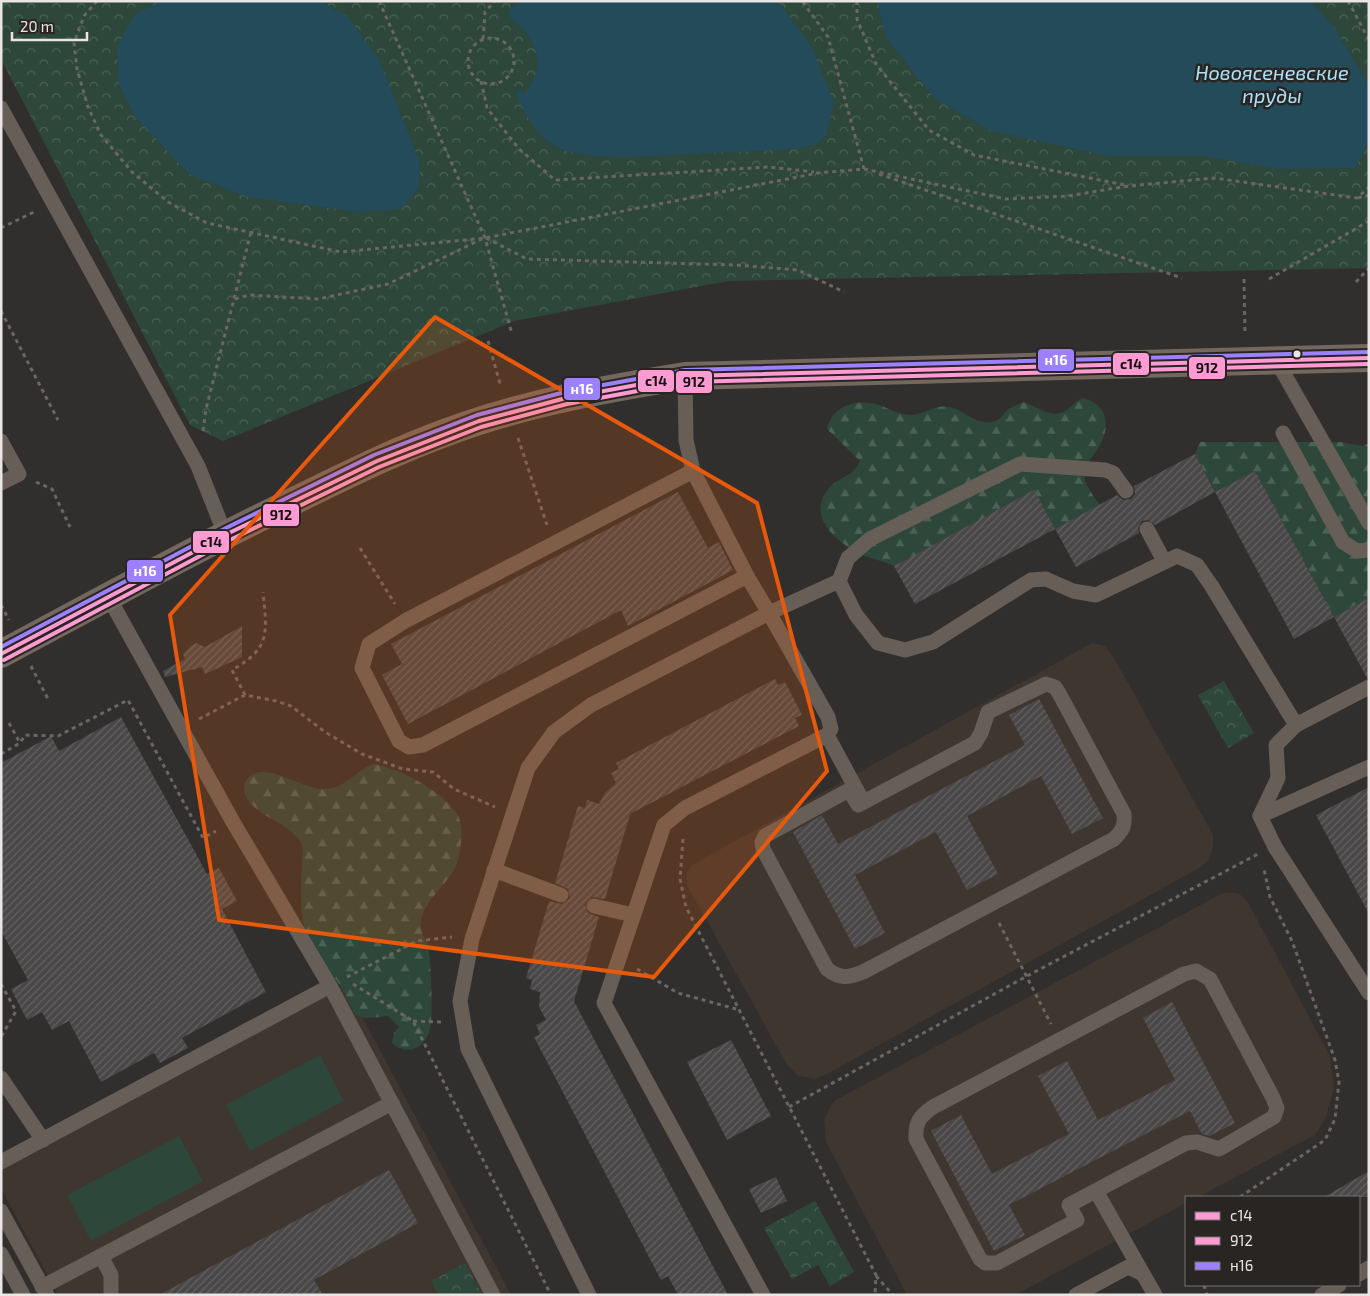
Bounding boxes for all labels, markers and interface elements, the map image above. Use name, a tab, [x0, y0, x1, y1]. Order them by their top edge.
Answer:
scale bar	[12, 10, 88, 42]
text: 20 m	[20, 17, 54, 35]
water label: Новоясеневские пруды	[1195, 60, 1349, 107]
line badge: н16	[1037, 348, 1075, 372]
unlabelled marker	[1292, 349, 1302, 359]
text: н16	[1045, 351, 1067, 368]
line badge: с14	[1112, 352, 1150, 376]
text: с14	[1120, 355, 1142, 372]
line badge: 912	[1188, 356, 1226, 380]
text: 912	[1196, 359, 1218, 376]
line badge: с14	[637, 369, 675, 393]
line badge: 912	[675, 370, 713, 394]
text: с14	[645, 372, 667, 389]
text: 912	[683, 373, 705, 390]
line badge: н16	[563, 377, 601, 401]
text: н16	[571, 380, 593, 397]
line badge: 912	[262, 503, 300, 527]
text: 912	[270, 506, 292, 523]
line badge: с14	[192, 530, 230, 554]
text: с14	[200, 533, 222, 550]
line badge: н16	[126, 559, 164, 583]
text: н16	[134, 562, 156, 579]
legend	[1185, 1196, 1360, 1286]
text: с14	[1230, 1206, 1253, 1224]
text: 912	[1230, 1231, 1253, 1249]
text: н16	[1230, 1256, 1253, 1274]

